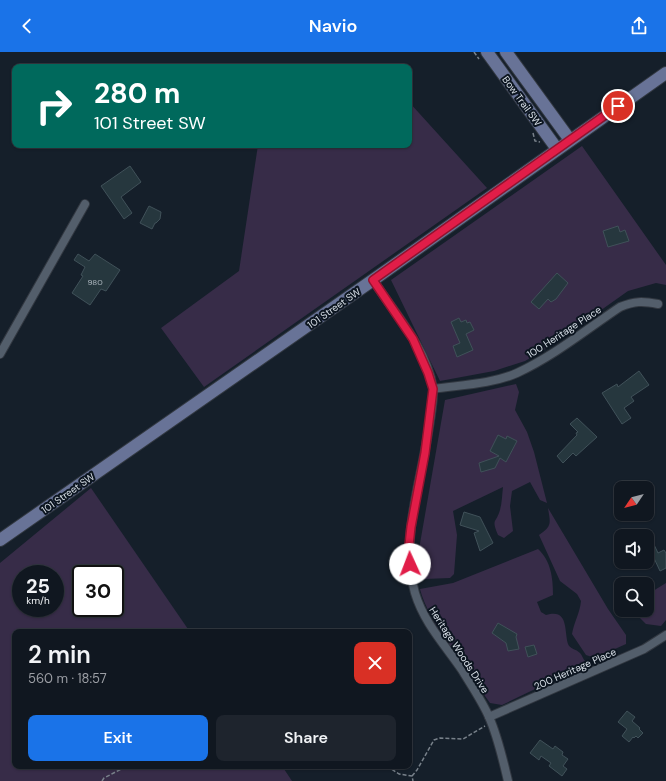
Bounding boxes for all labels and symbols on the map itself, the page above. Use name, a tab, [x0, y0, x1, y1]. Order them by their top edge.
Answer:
street label: Bow Trail SW	[499, 73, 545, 129]
pin	[601, 89, 635, 123]
house number: 980	[87, 277, 103, 287]
street label: 101 Street SW	[305, 285, 363, 331]
street label: 100 Heritage Place	[524, 303, 604, 361]
street label: 101 Street SW	[39, 470, 97, 516]
north arrow	[614, 481, 654, 521]
position arrow	[389, 543, 431, 585]
speed limit sign: 30	[72, 565, 124, 617]
street label: Heritage Woods Drive	[426, 604, 492, 696]
street label: 200 Heritage Place	[532, 645, 618, 693]

